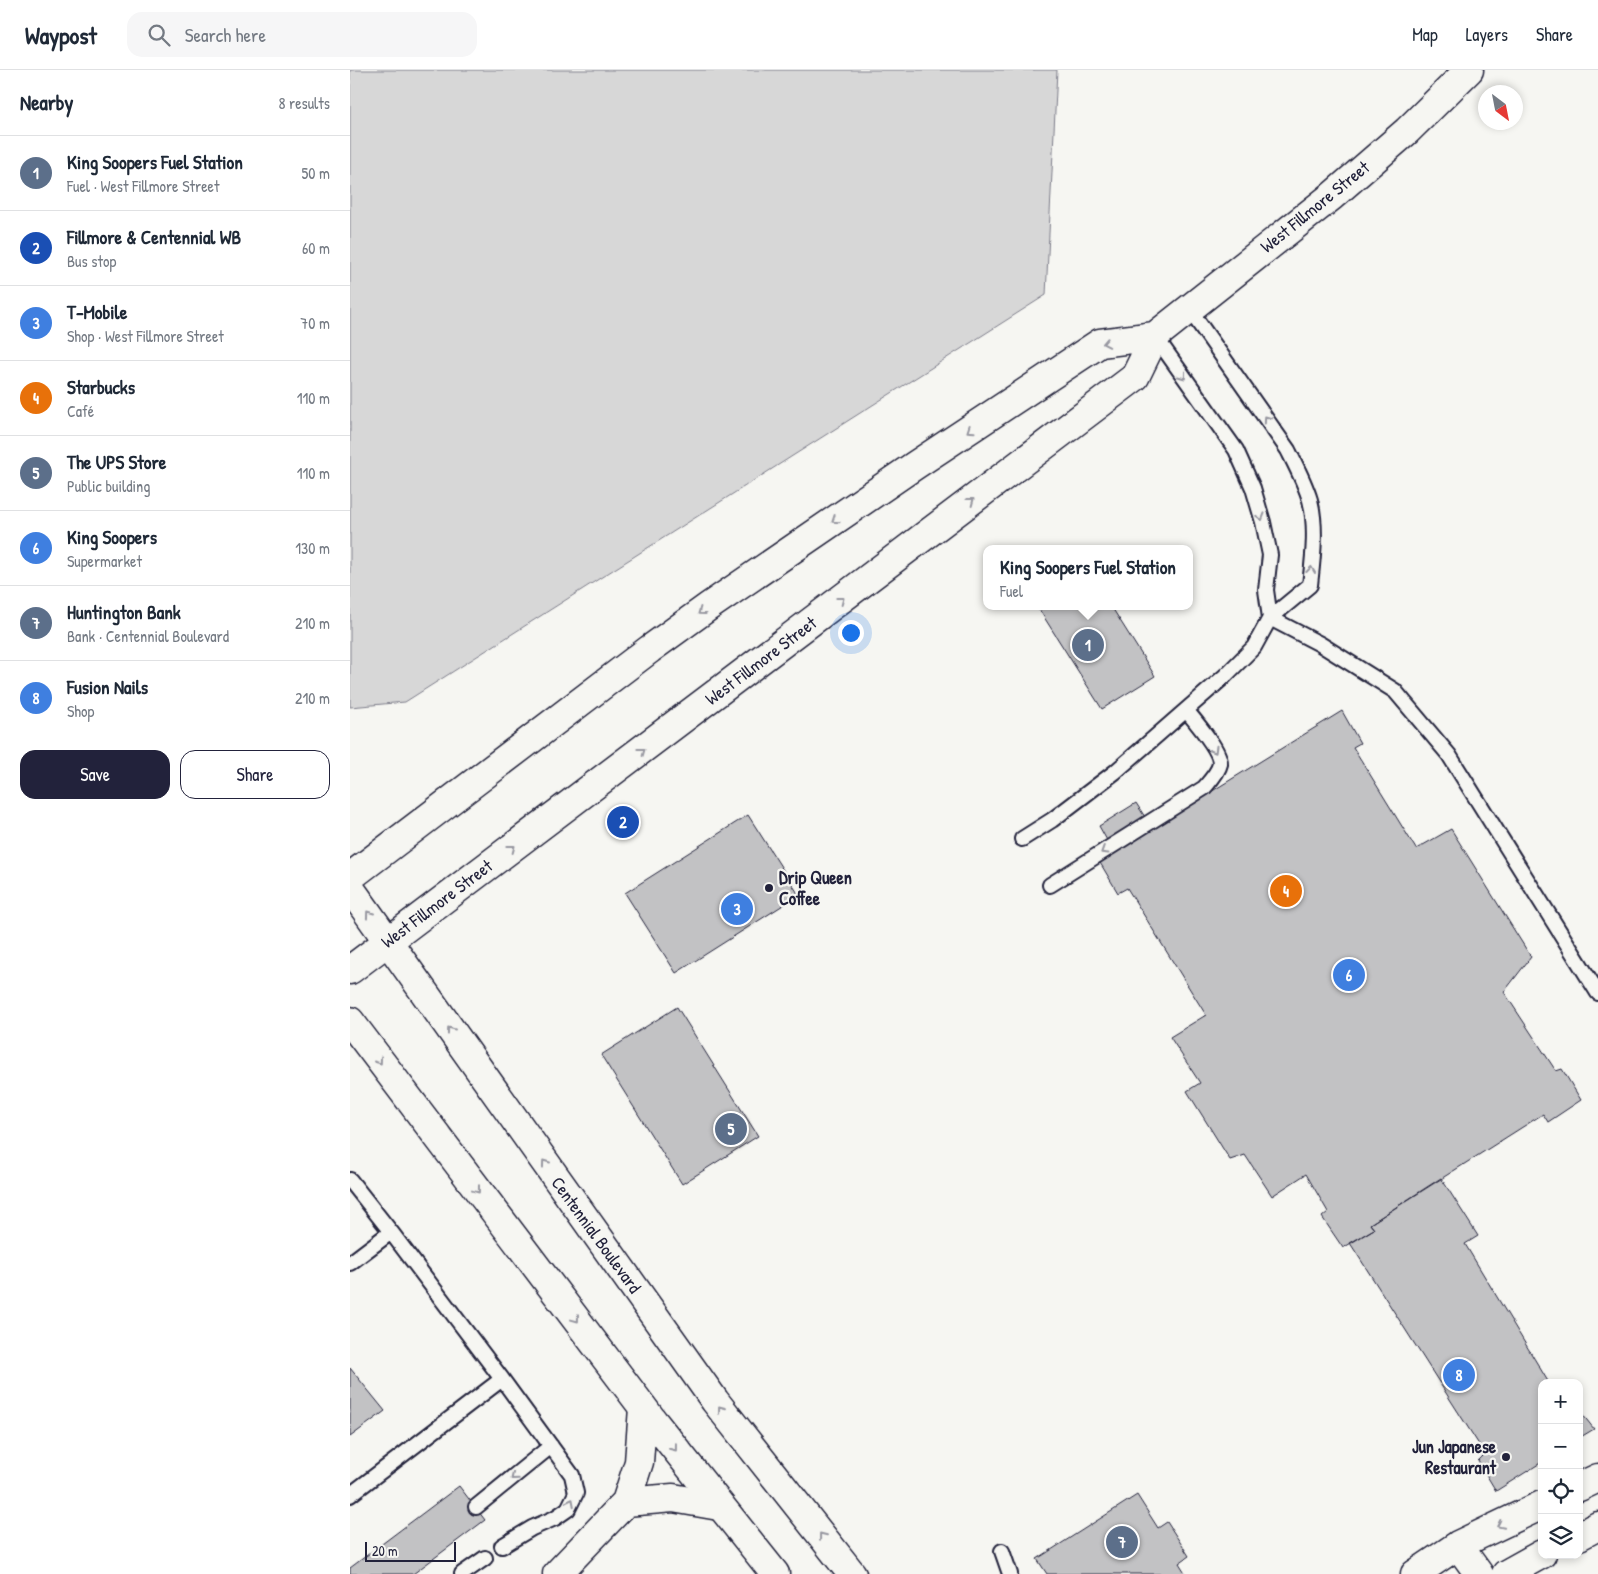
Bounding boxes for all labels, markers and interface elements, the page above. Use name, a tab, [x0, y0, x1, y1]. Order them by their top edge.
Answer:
search box	[127, 12, 477, 57]
text: Waypost	[25, 19, 97, 51]
icon: search	[145, 21, 173, 49]
text: Search here	[185, 22, 266, 48]
text: Map	[1412, 22, 1438, 47]
text: Layers	[1466, 22, 1508, 47]
text: Share	[1536, 22, 1573, 47]
north arrow	[1478, 85, 1523, 130]
text: Nearby	[20, 88, 73, 117]
text: 8 results	[278, 92, 330, 114]
text: King Soopers Fuel Station	[67, 149, 243, 175]
street label: West Fillmore Street	[1255, 154, 1375, 258]
text: 1	[33, 162, 39, 184]
text: 50 m	[302, 162, 330, 184]
text: Fuel · West Fillmore Street	[67, 175, 219, 197]
text: Fillmore & Centennial WB	[67, 224, 241, 250]
text: 2	[32, 237, 40, 259]
text: 60 m	[302, 237, 330, 259]
text: Bus stop	[67, 250, 116, 272]
text: T-Mobile	[67, 299, 127, 325]
text: 3	[32, 312, 40, 334]
text: 70 m	[300, 312, 330, 334]
text: Shop · West Fillmore Street	[67, 325, 224, 347]
one-way arrow	[1102, 337, 1111, 348]
one-way arrow	[1177, 370, 1186, 380]
text: Starbucks	[67, 374, 135, 400]
text: 4	[33, 387, 39, 409]
text: 110 m	[297, 387, 330, 409]
text: Café	[67, 400, 94, 422]
one-way arrow	[1264, 416, 1273, 425]
one-way arrow	[966, 423, 975, 433]
text: The UPS Store	[67, 449, 166, 475]
text: 5	[33, 462, 39, 484]
text: 110 m	[297, 462, 330, 484]
text: Public building	[67, 475, 150, 497]
one-way arrow	[965, 499, 974, 507]
one-way arrow	[1256, 512, 1266, 520]
one-way arrow	[831, 514, 841, 523]
text: King Soopers	[67, 524, 157, 550]
text: 6	[33, 537, 39, 559]
text: 130 m	[295, 537, 330, 559]
popup	[983, 545, 1193, 610]
text: Supermarket	[67, 550, 142, 572]
text: King Soopers Fuel Station	[1000, 554, 1176, 580]
one-way arrow	[1305, 566, 1316, 574]
text: Fuel	[1000, 580, 1023, 602]
one-way arrow	[836, 597, 845, 606]
text: Huntington Bank	[67, 599, 181, 625]
one-way arrow	[697, 606, 707, 615]
street label: West Fillmore Street	[700, 610, 822, 711]
text: 7	[32, 612, 40, 634]
text: 210 m	[295, 612, 330, 634]
your location	[838, 620, 864, 646]
text: Bank · Centennial Boulevard	[67, 625, 229, 647]
pin: 1	[1072, 626, 1104, 664]
text: Fusion Nails	[67, 674, 148, 700]
text: 8	[33, 687, 39, 709]
text: 210 m	[295, 687, 330, 709]
text: Shop	[67, 700, 94, 722]
one-way arrow	[1208, 744, 1218, 753]
one-way arrow	[636, 748, 646, 757]
button: Save	[20, 750, 170, 799]
button: Share	[180, 750, 330, 799]
pin: 2	[607, 803, 639, 841]
one-way arrow	[506, 845, 516, 854]
one-way arrow	[1101, 845, 1110, 854]
street label: West Fillmore Street	[376, 853, 498, 954]
place label: Drip Queen Coffee	[779, 865, 852, 911]
pin: 4	[1270, 872, 1302, 910]
marker: Drip Queen Coffee	[763, 882, 775, 894]
pin: 3	[721, 890, 753, 928]
one-way arrow	[367, 911, 375, 920]
pin: 6	[1333, 956, 1365, 994]
one-way arrow	[447, 1027, 456, 1036]
one-way arrow	[373, 1055, 381, 1064]
pin: 5	[715, 1110, 747, 1148]
one-way arrow	[542, 1159, 551, 1169]
street label: Centennial Boulevard	[546, 1171, 647, 1298]
one-way arrow	[471, 1184, 480, 1194]
one-way arrow	[570, 1313, 578, 1322]
pin: 8	[1443, 1356, 1475, 1394]
map controls	[1538, 1379, 1583, 1559]
button: +	[1538, 1379, 1583, 1424]
one-way arrow	[718, 1405, 727, 1414]
button: −	[1538, 1424, 1583, 1469]
place label: Jun Japanese Restaurant	[1412, 1434, 1497, 1480]
one-way arrow	[669, 1443, 678, 1452]
marker: Jun Japanese Restaurant	[1500, 1451, 1512, 1463]
button: locate	[1538, 1469, 1583, 1514]
one-way arrow	[511, 1471, 520, 1479]
one-way arrow	[565, 1498, 575, 1507]
button: layers	[1538, 1514, 1583, 1559]
one-way arrow	[1496, 1519, 1505, 1529]
pin: 7	[1106, 1523, 1138, 1561]
one-way arrow	[819, 1533, 827, 1542]
scale bar	[365, 1539, 456, 1562]
text: 20 m	[372, 1541, 398, 1560]

